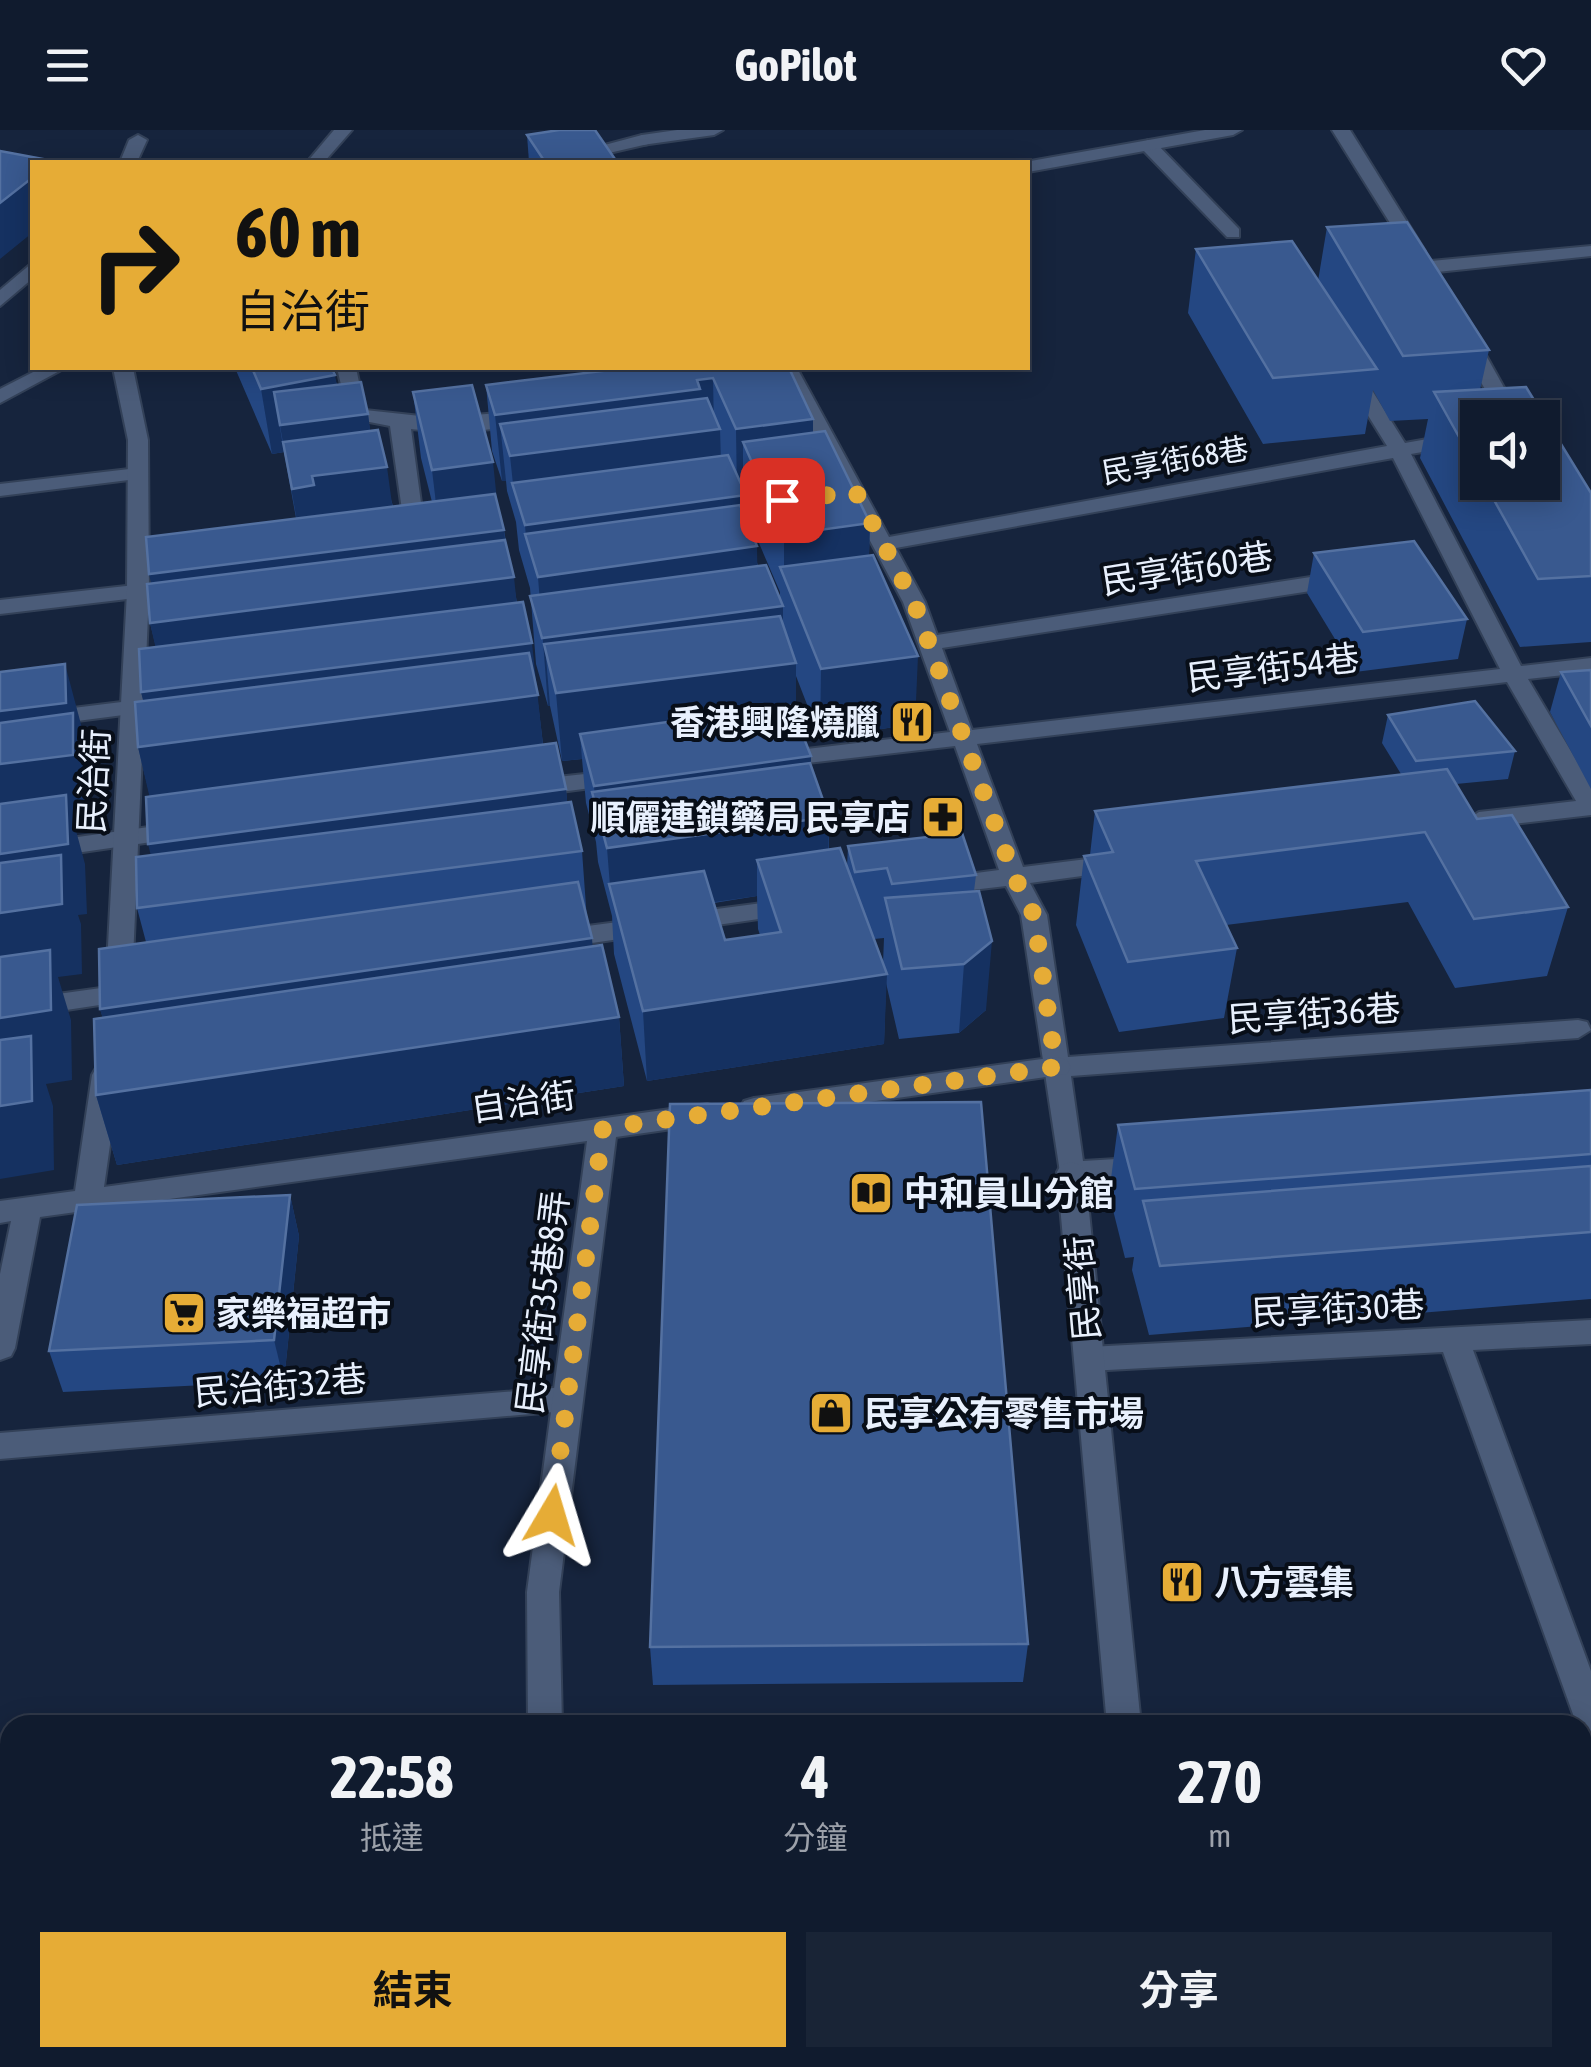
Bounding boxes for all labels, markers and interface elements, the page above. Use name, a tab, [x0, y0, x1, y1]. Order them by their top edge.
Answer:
icon: menu	[40, 38, 95, 93]
icon: heart	[1496, 38, 1551, 93]
text: GoPilot	[734, 39, 857, 91]
text: 60 m	[235, 192, 361, 272]
icon: right	[70, 200, 200, 330]
text: 自治街	[235, 285, 370, 337]
map controls	[1460, 400, 1560, 500]
button: sound	[1460, 400, 1560, 500]
street label: 民享街68巷	[1099, 430, 1251, 490]
pin	[740, 458, 825, 543]
icon: arrive	[755, 473, 810, 528]
street label: 民享街60巷	[1098, 535, 1276, 601]
street label: 民享街54巷	[1185, 637, 1361, 697]
restaurant icon: 香港興隆燒臘	[889, 699, 935, 745]
place label: 香港興隆燒臘	[670, 702, 880, 742]
street label: 民治街	[70, 728, 116, 834]
pharmacy icon: 順儷連鎖藥局 民享店	[920, 794, 966, 840]
place label: 順儷連鎖藥局 民享店	[590, 797, 910, 837]
street label: 民享街36巷	[1226, 987, 1402, 1039]
street label: 自治街	[468, 1074, 578, 1128]
library icon: 中和員山分館	[848, 1170, 894, 1216]
place label: 中和員山分館	[904, 1173, 1114, 1213]
street label: 民享街35巷8弄	[508, 1188, 576, 1416]
street label: 民享街	[1057, 1234, 1107, 1342]
street label: 民享街30巷	[1251, 1284, 1425, 1332]
supermarket icon: 家樂福超市	[161, 1290, 207, 1336]
place label: 家樂福超市	[216, 1293, 391, 1333]
street label: 民治街32巷	[192, 1358, 368, 1412]
shop icon: 民享公有零售市場	[808, 1390, 854, 1436]
place label: 民享公有零售市場	[864, 1393, 1144, 1433]
position arrow	[500, 1463, 604, 1567]
restaurant icon: 八方雲集	[1159, 1559, 1205, 1605]
place label: 八方雲集	[1214, 1562, 1354, 1602]
text: 22:58	[330, 1742, 453, 1811]
text: 4	[801, 1742, 830, 1811]
text: 270	[1177, 1747, 1262, 1816]
text: m	[1208, 1817, 1231, 1854]
text: 抵達	[360, 1819, 424, 1856]
text: 分鐘	[783, 1819, 847, 1856]
button: 結束	[40, 1932, 786, 2047]
button: 分享	[806, 1932, 1552, 2047]

